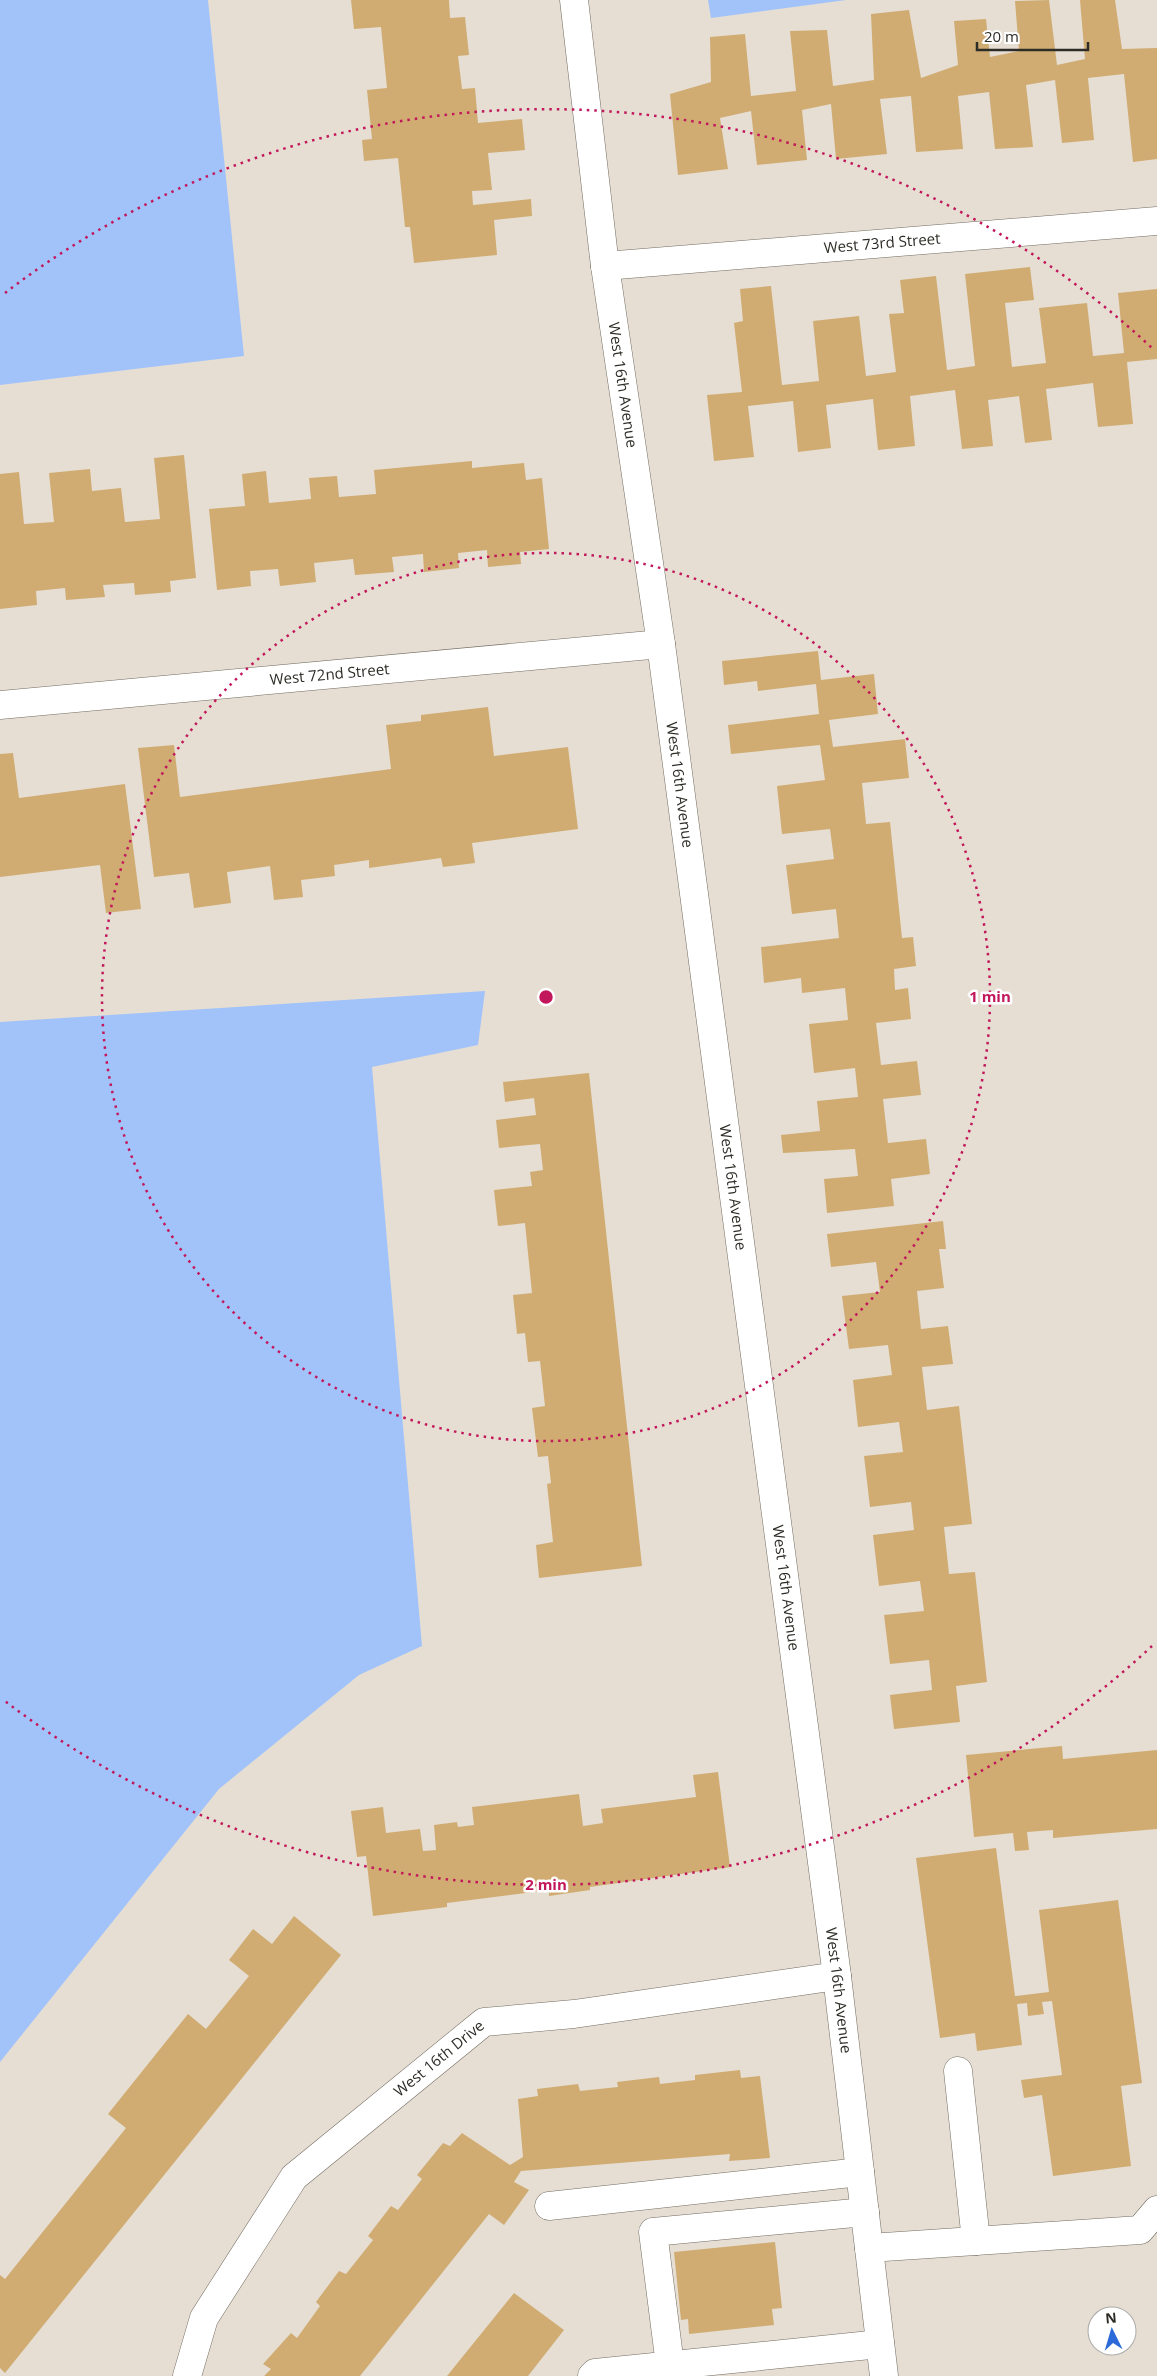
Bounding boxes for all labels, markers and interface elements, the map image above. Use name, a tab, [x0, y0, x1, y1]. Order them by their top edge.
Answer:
scale bar	[977, 20, 1088, 52]
text: 20 m	[984, 26, 1019, 46]
street label: West 73rd Street	[823, 228, 941, 257]
street label: West 16th Avenue	[604, 321, 643, 449]
street label: West 72nd Street	[269, 658, 390, 689]
street label: West 16th Avenue	[662, 721, 699, 849]
text: 1 min	[969, 986, 1011, 1006]
centre of rings	[537, 988, 555, 1006]
street label: West 16th Avenue	[716, 1123, 752, 1251]
street label: West 16th Avenue	[768, 1524, 805, 1652]
text: 2 min	[525, 1874, 567, 1894]
street label: West 16th Avenue	[822, 1926, 857, 2054]
street label: West 16th Drive	[389, 2015, 488, 2101]
north arrow	[1087, 2306, 1137, 2356]
text: N	[1104, 2308, 1117, 2328]

